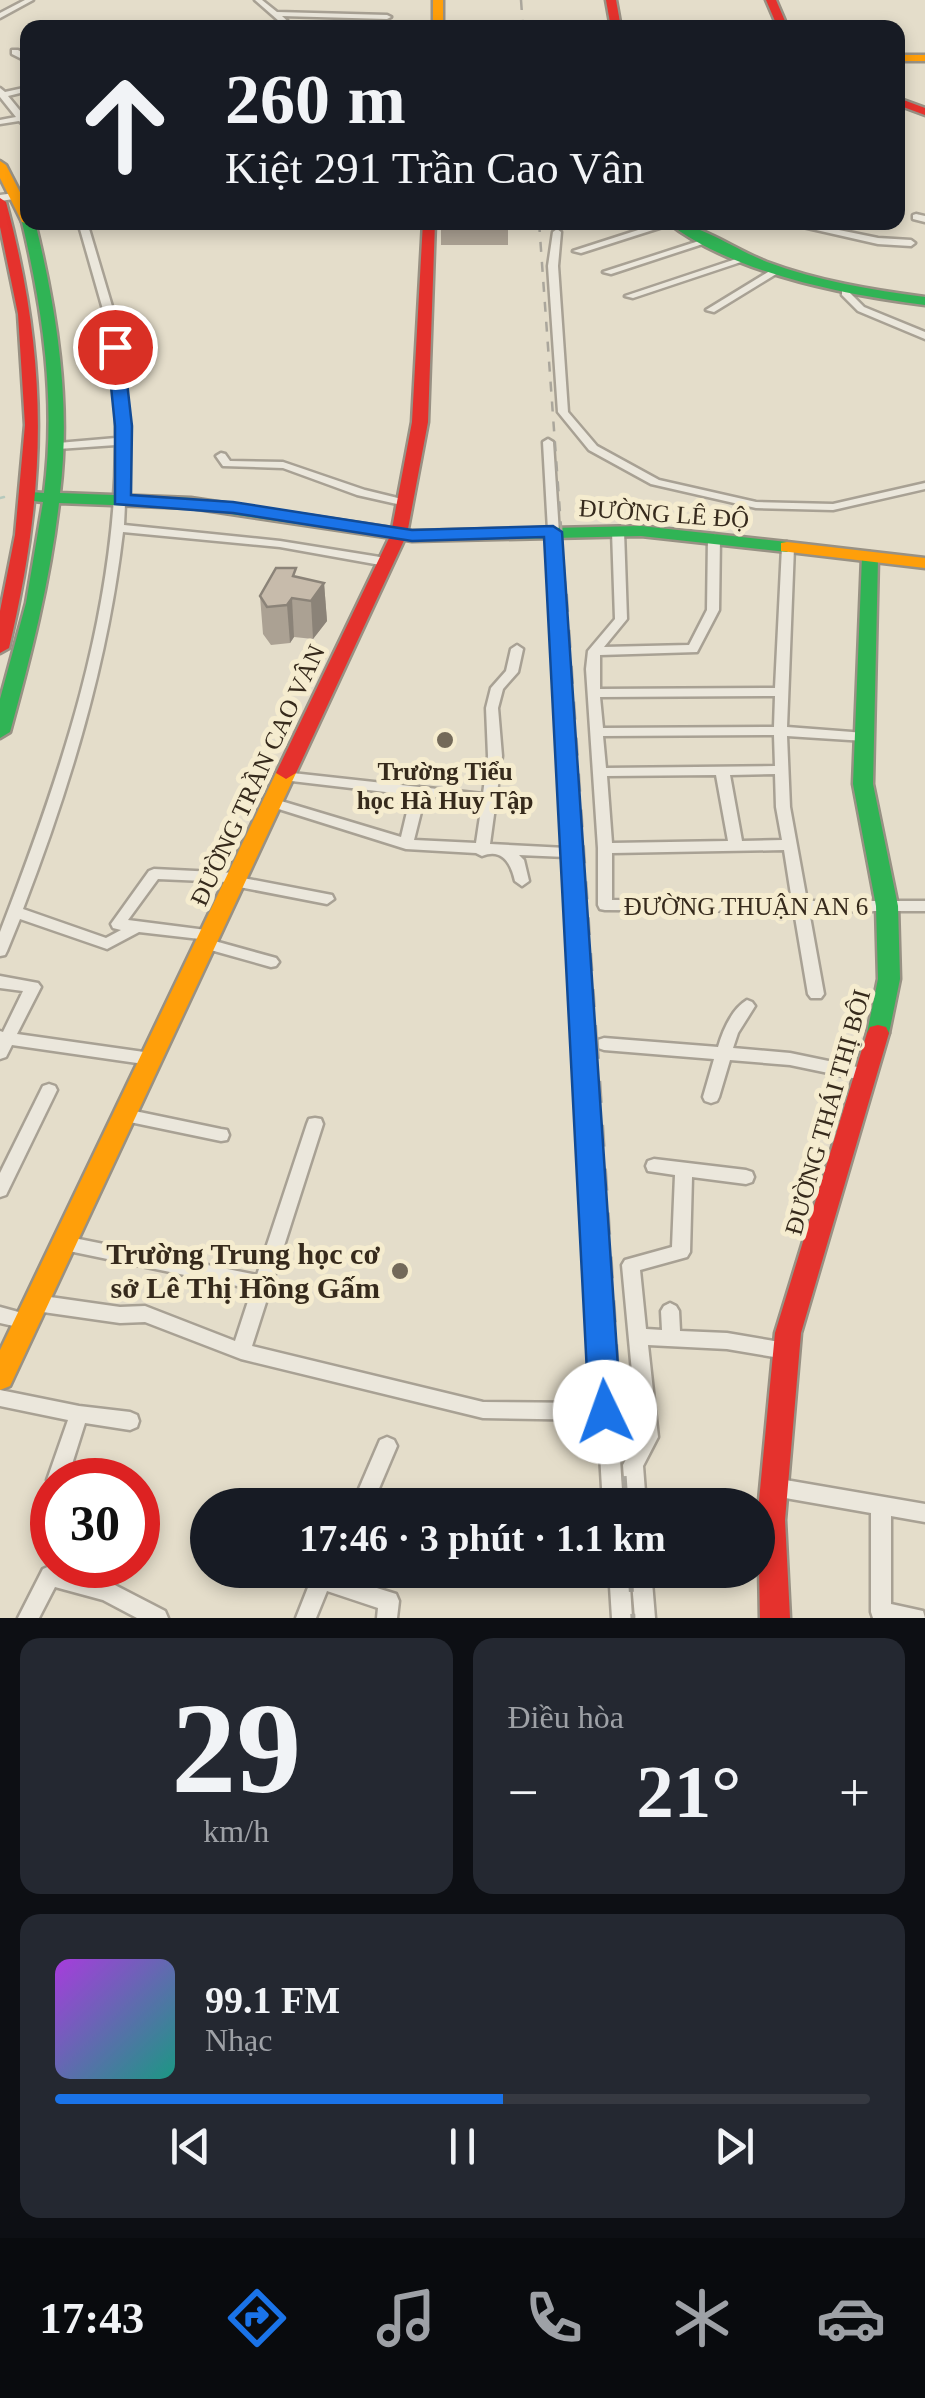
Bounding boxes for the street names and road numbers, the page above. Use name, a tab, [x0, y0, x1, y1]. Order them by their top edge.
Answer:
street label: ĐƯỜNG LÊ ĐỘ	[578, 494, 750, 533]
street label: ĐƯỜNG TRẦN CAO VÂN	[184, 640, 330, 910]
street label: ĐƯỜNG THUẬN AN 6	[624, 893, 868, 920]
street label: ĐƯỜNG THÁI THỊ BÔI	[780, 986, 875, 1238]

